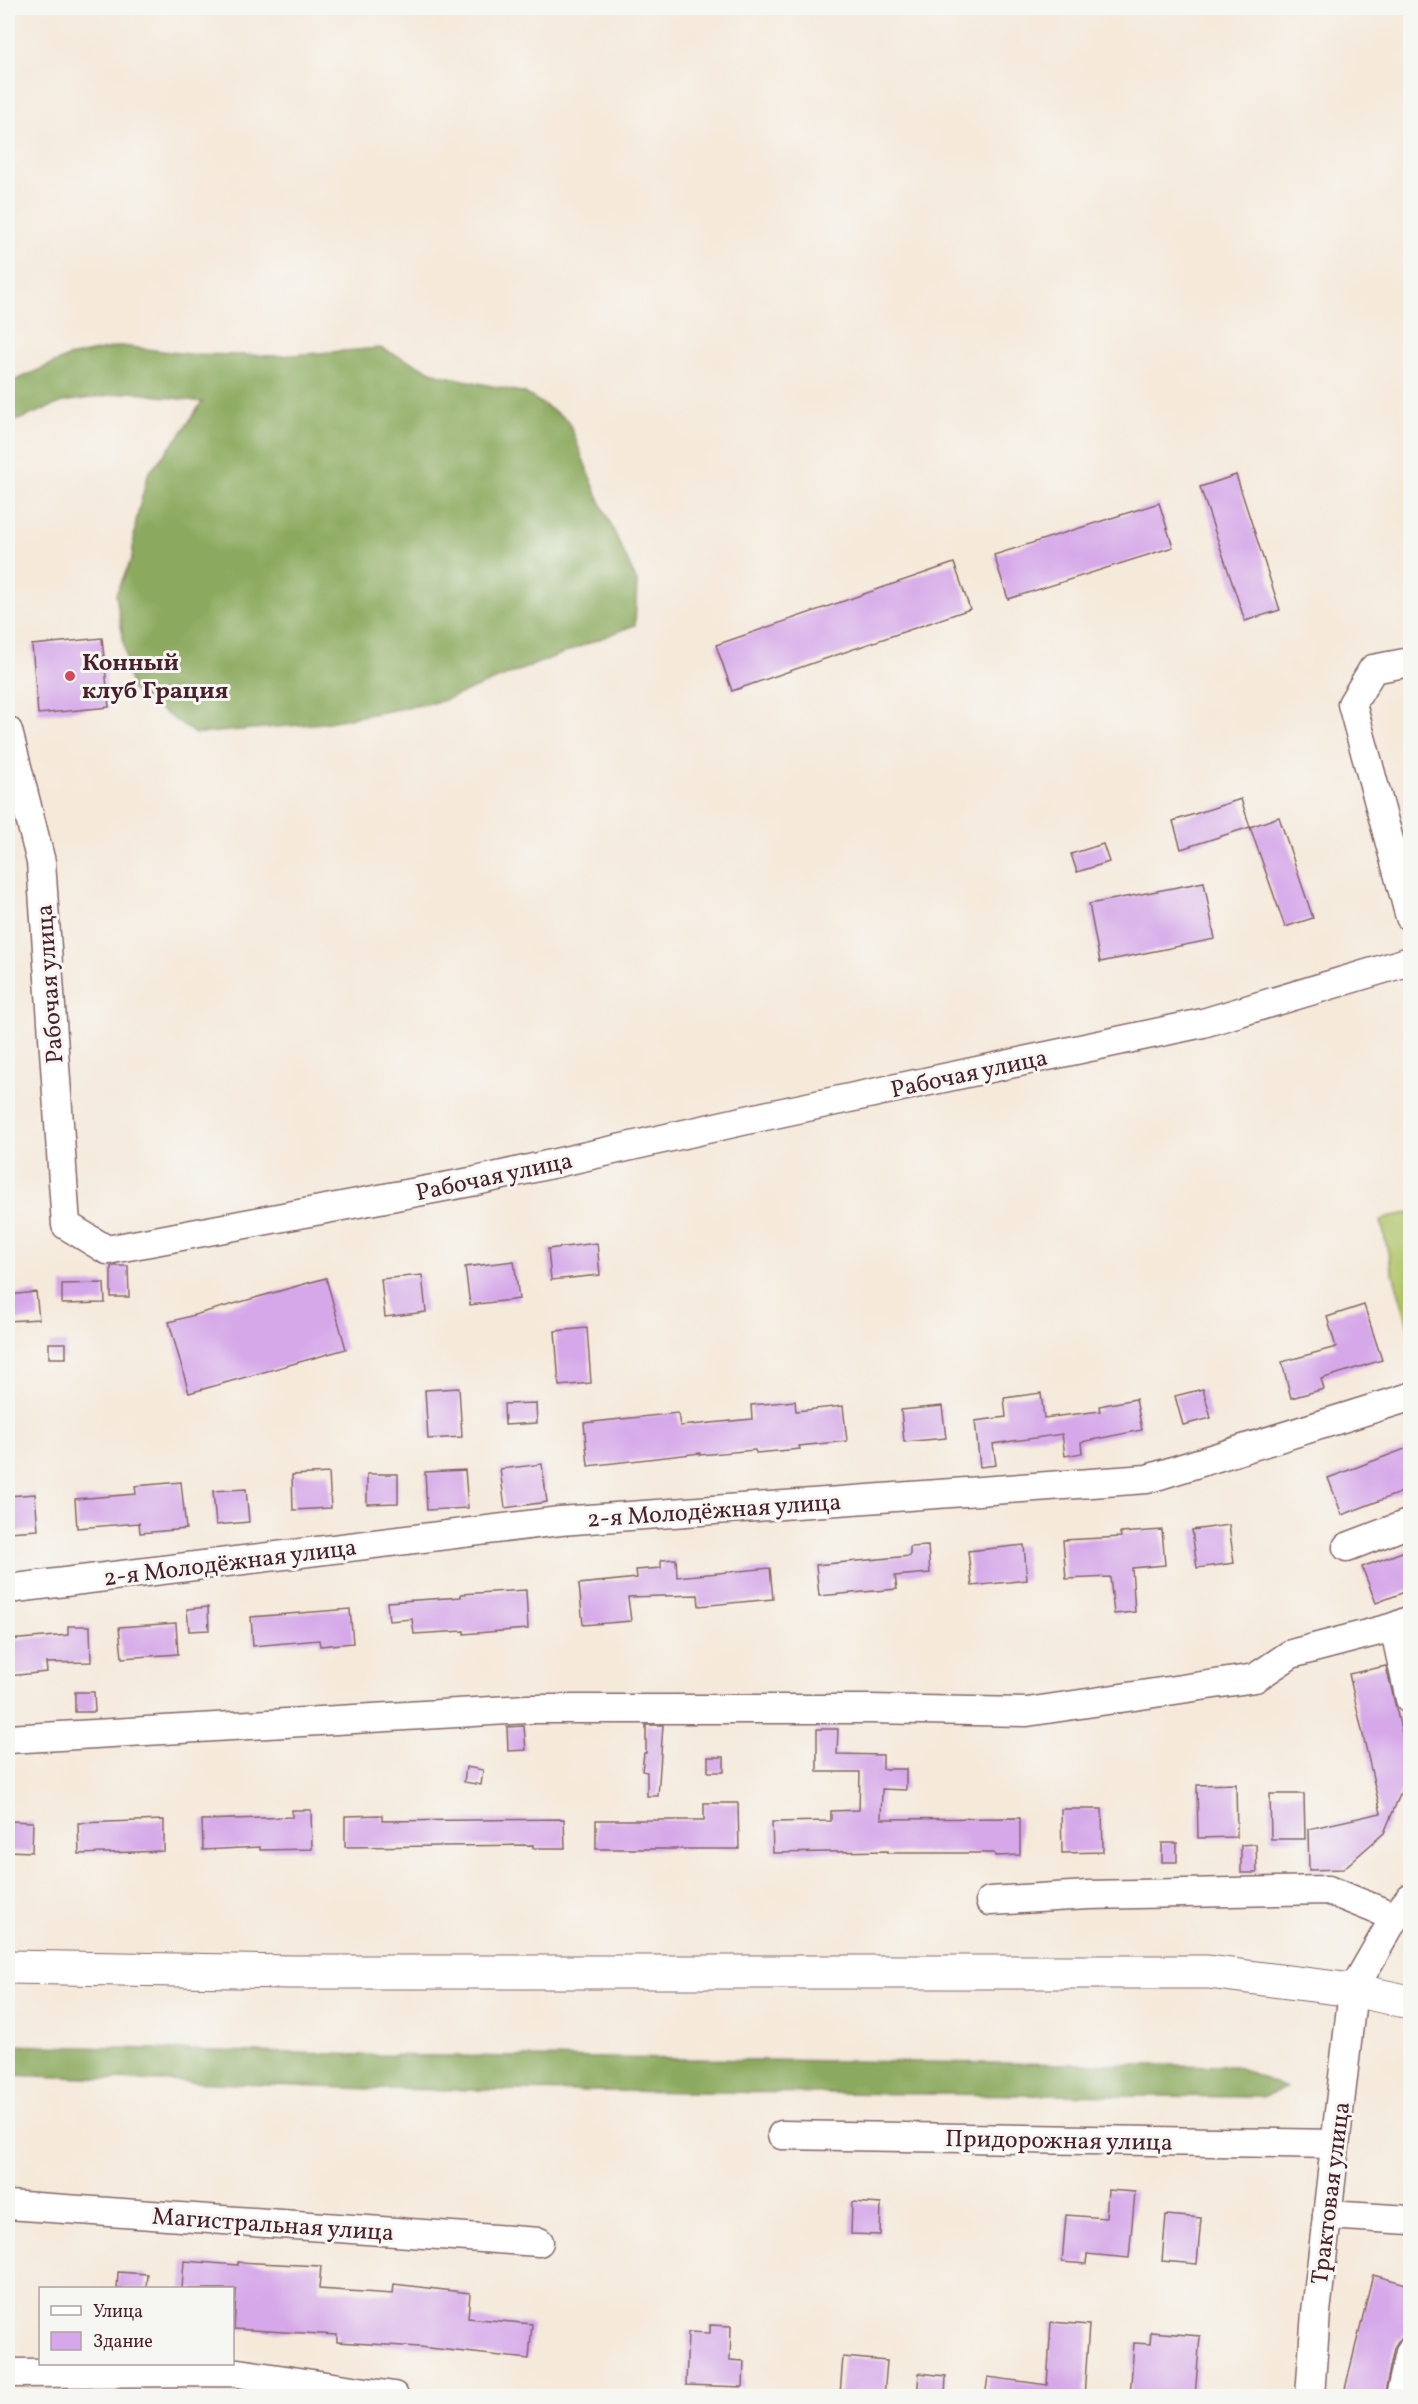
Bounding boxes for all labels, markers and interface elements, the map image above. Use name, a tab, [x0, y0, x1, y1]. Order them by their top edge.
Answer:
place label: Конный клуб Грация	[82, 647, 228, 709]
marker: Конный клуб Грация	[63, 669, 77, 683]
street label: Рабочая улица	[28, 903, 74, 1065]
street label: Рабочая улица	[888, 1042, 1051, 1108]
street label: Рабочая улица	[413, 1145, 576, 1211]
street label: 2-я Молодёжная улица	[586, 1486, 842, 1538]
street label: 2-я Молодёжная улица	[102, 1532, 359, 1596]
street label: Трактовая улица	[1304, 2100, 1360, 2287]
street label: Придорожная улица	[945, 2123, 1173, 2161]
street label: Магистральная улица	[151, 2201, 395, 2251]
legend	[39, 2287, 234, 2365]
text: Улица	[93, 2300, 143, 2325]
text: Здание	[93, 2330, 153, 2355]

